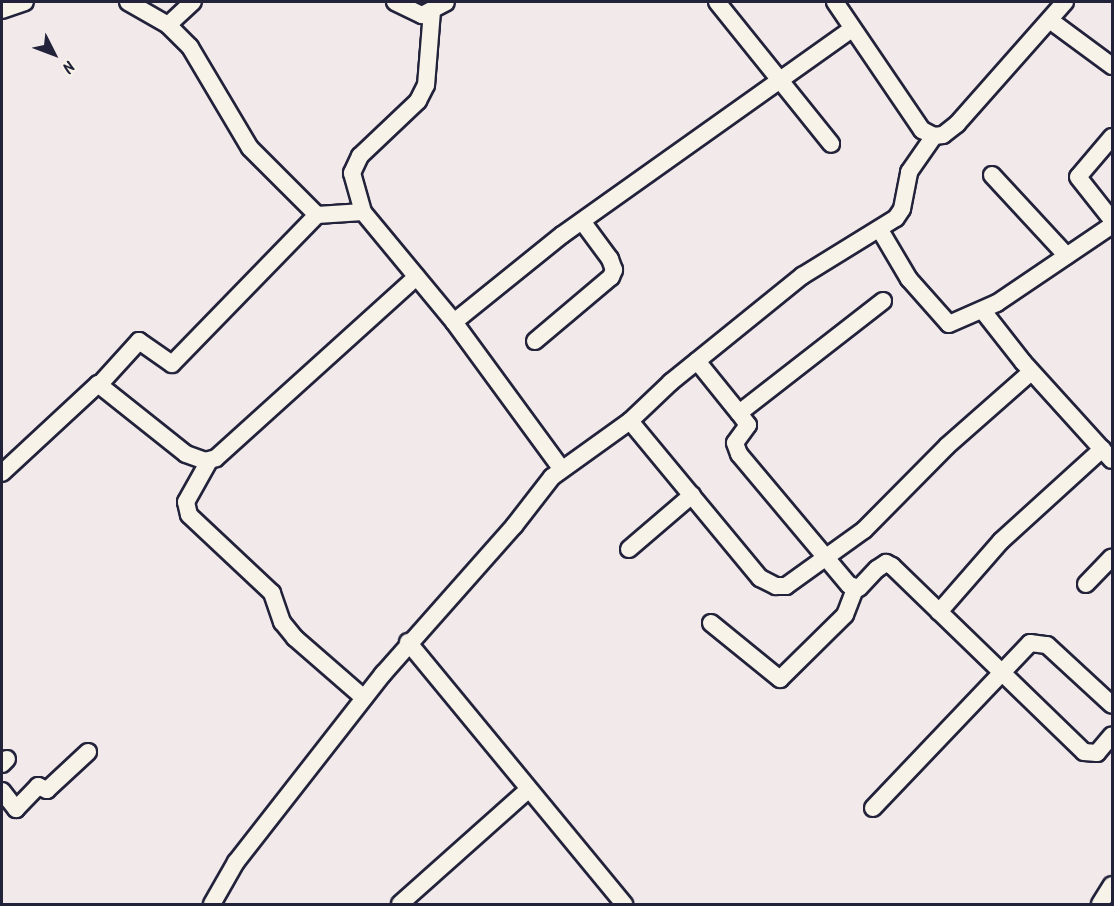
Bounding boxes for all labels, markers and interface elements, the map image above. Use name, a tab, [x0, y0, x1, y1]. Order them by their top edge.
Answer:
north arrow	[24, 24, 84, 84]
text: N	[55, 54, 80, 78]

